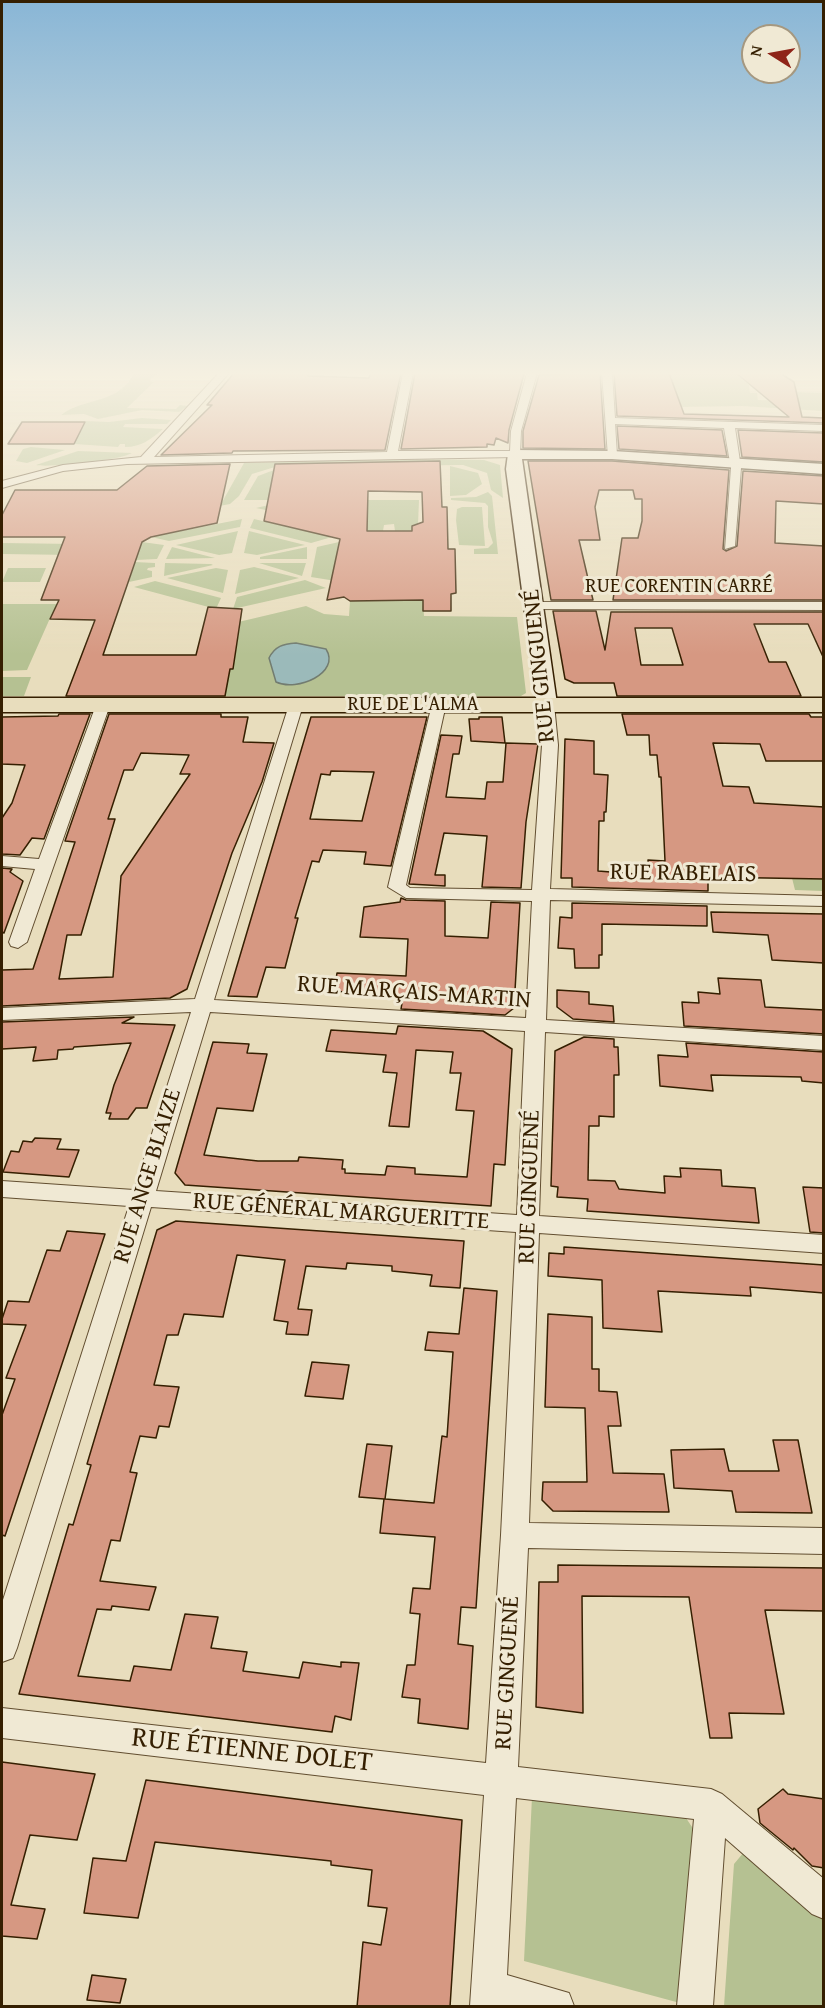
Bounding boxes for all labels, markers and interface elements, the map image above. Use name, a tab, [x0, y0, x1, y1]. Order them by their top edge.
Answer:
north arrow	[741, 24, 801, 84]
text: N	[742, 43, 768, 58]
street label: RUE CORENTIN CARRÉ	[585, 575, 773, 599]
street label: RUE GINGUENÉ	[518, 588, 562, 744]
street label: RUE DE L'ALMA	[347, 693, 479, 717]
street label: RUE RABELAIS	[610, 858, 756, 890]
street label: RUE MARÇAIS-MARTIN	[296, 970, 532, 1016]
street label: RUE ANGE BLAIZE	[108, 1085, 188, 1267]
street label: RUE GINGUENÉ	[513, 1109, 547, 1265]
street label: RUE GÉNÉRAL MARGUERITTE	[192, 1187, 490, 1237]
street label: RUE GINGUENÉ	[490, 1595, 526, 1751]
street label: RUE ÉTIENNE DOLET	[130, 1722, 374, 1780]

